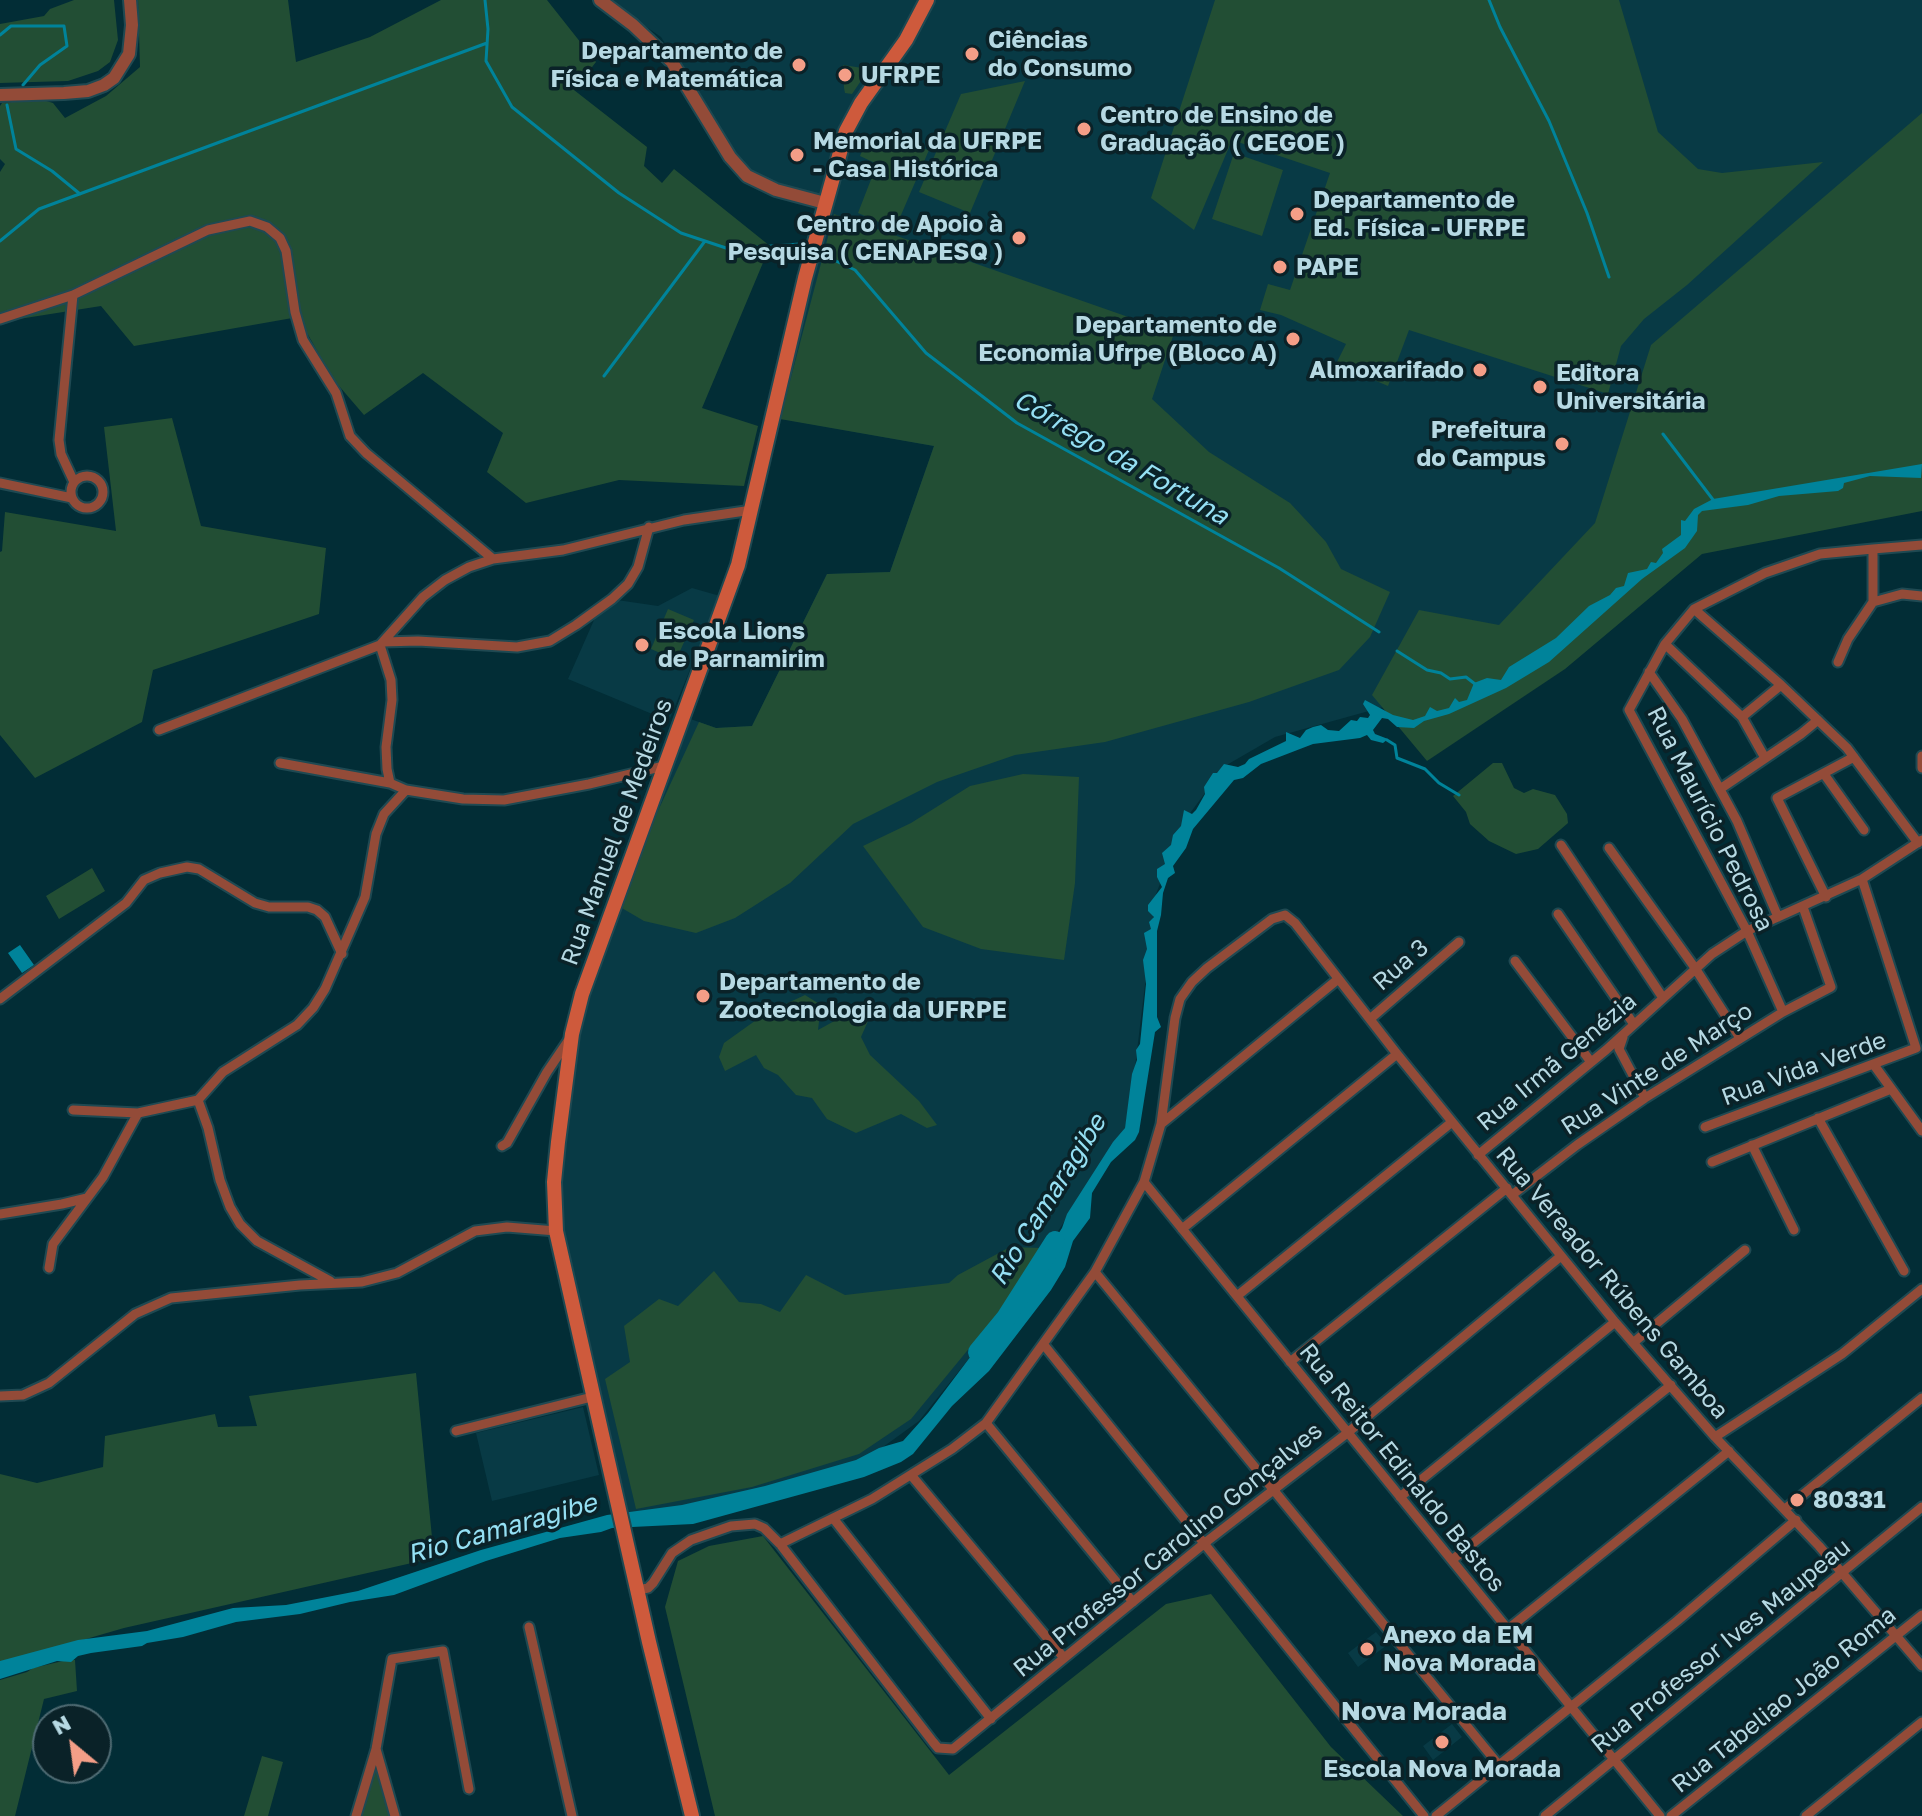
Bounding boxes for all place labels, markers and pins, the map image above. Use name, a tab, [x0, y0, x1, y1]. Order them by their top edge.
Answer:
place label: Ciências do Consumo	[988, 26, 1132, 82]
place label: Departamento de Física e Matemática	[550, 37, 783, 93]
marker: Ciências do Consumo	[963, 45, 981, 63]
marker: Departamento de Física e Matemática	[790, 56, 808, 74]
place label: UFRPE	[861, 61, 941, 89]
marker: UFRPE	[836, 66, 854, 84]
place label: Centro de Ensino de Graduação ( CEGOE )	[1100, 101, 1345, 157]
marker: Centro de Ensino de Graduação ( CEGOE )	[1075, 120, 1093, 138]
place label: Memorial da UFRPE - Casa Histórica	[813, 127, 1042, 183]
marker: Memorial da UFRPE - Casa Histórica	[788, 146, 806, 164]
place label: Departamento de Ed. Física - UFRPE	[1313, 186, 1526, 242]
marker: Departamento de Ed. Física - UFRPE	[1288, 205, 1306, 223]
place label: Centro de Apoio à Pesquisa ( CENAPESQ )	[727, 210, 1003, 266]
marker: Centro de Apoio à Pesquisa ( CENAPESQ )	[1010, 229, 1028, 247]
place label: PAPE	[1296, 253, 1359, 281]
marker: PAPE	[1271, 258, 1289, 276]
place label: Departamento de Economia Ufrpe (Bloco A)	[978, 311, 1277, 367]
marker: Departamento de Economia Ufrpe (Bloco A)	[1284, 330, 1302, 348]
place label: Almoxarifado	[1309, 356, 1464, 384]
place label: Editora Universitária	[1556, 359, 1705, 415]
marker: Almoxarifado	[1471, 361, 1489, 379]
marker: Editora Universitária	[1531, 378, 1549, 396]
place label: Prefeitura do Campus	[1416, 416, 1546, 472]
marker: Prefeitura do Campus	[1553, 435, 1571, 453]
place label: Escola Lions de Parnamirim	[658, 617, 825, 673]
marker: Escola Lions de Parnamirim	[633, 636, 651, 654]
place label: Departamento de Zootecnologia da UFRPE	[719, 968, 1007, 1024]
marker: Departamento de Zootecnologia da UFRPE	[694, 987, 712, 1005]
place label: 80331	[1813, 1486, 1886, 1514]
marker: 80331	[1788, 1491, 1806, 1509]
place label: Anexo da EM Nova Morada	[1383, 1621, 1536, 1677]
marker: Anexo da EM Nova Morada	[1358, 1640, 1376, 1658]
marker: Escola Nova Morada	[1433, 1733, 1451, 1751]
place label: Escola Nova Morada	[1323, 1755, 1561, 1783]

